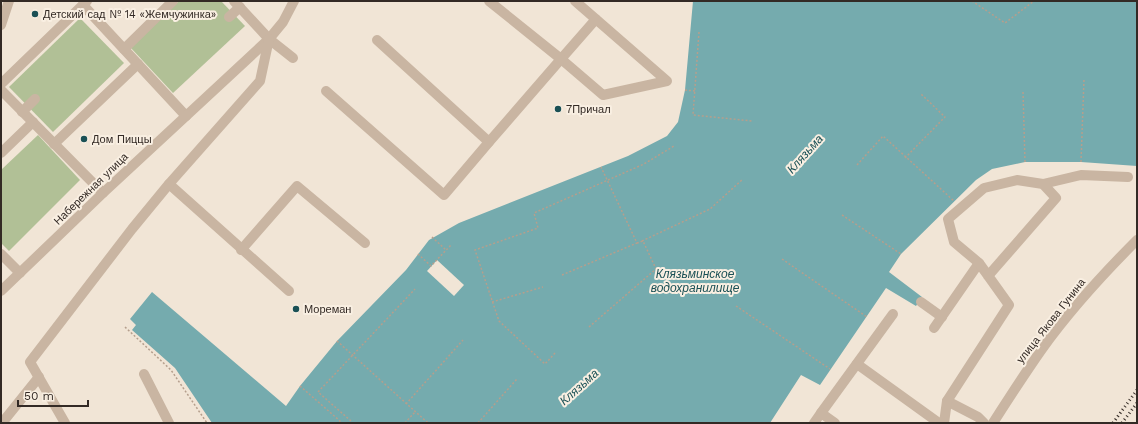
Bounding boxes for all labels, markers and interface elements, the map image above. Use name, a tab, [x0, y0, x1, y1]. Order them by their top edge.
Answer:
place label: Детский сад № 14 «Жемчужинка»	[43, 8, 216, 21]
marker: Детский сад № 14 «Жемчужинка»	[30, 9, 40, 19]
place label: 7Причал	[566, 103, 611, 116]
marker: 7Причал	[553, 104, 563, 114]
water label: Клязьма	[784, 132, 826, 176]
place label: Дом Пиццы	[92, 133, 152, 146]
marker: Дом Пиццы	[79, 134, 89, 144]
street label: Набережная улица	[51, 150, 131, 228]
water label: Клязьминское водохранилище	[651, 267, 740, 295]
street label: улица Якова Гунина	[1014, 275, 1089, 366]
place label: Мореман	[304, 303, 351, 316]
marker: Мореман	[291, 304, 301, 314]
water label: Клязьма	[557, 366, 601, 408]
scale bar	[18, 382, 88, 408]
text: 50 m	[24, 389, 54, 403]

